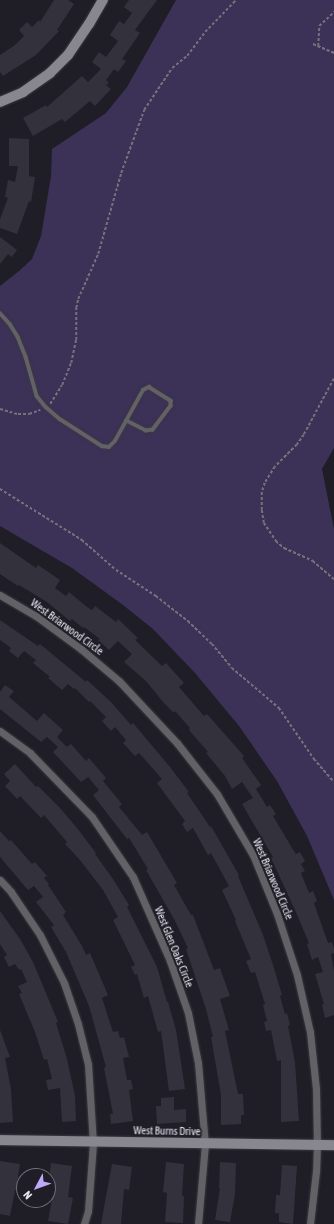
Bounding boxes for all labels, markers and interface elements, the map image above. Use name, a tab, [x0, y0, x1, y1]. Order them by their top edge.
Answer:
street label: West Briarwood Circle	[28, 596, 106, 658]
street label: West Briarwood Circle	[250, 837, 296, 921]
street label: West Glen Oaks Circle	[152, 905, 196, 989]
street label: West Burns Drive	[133, 1124, 201, 1138]
north arrow	[16, 1168, 56, 1208]
text: N	[21, 1189, 34, 1202]

